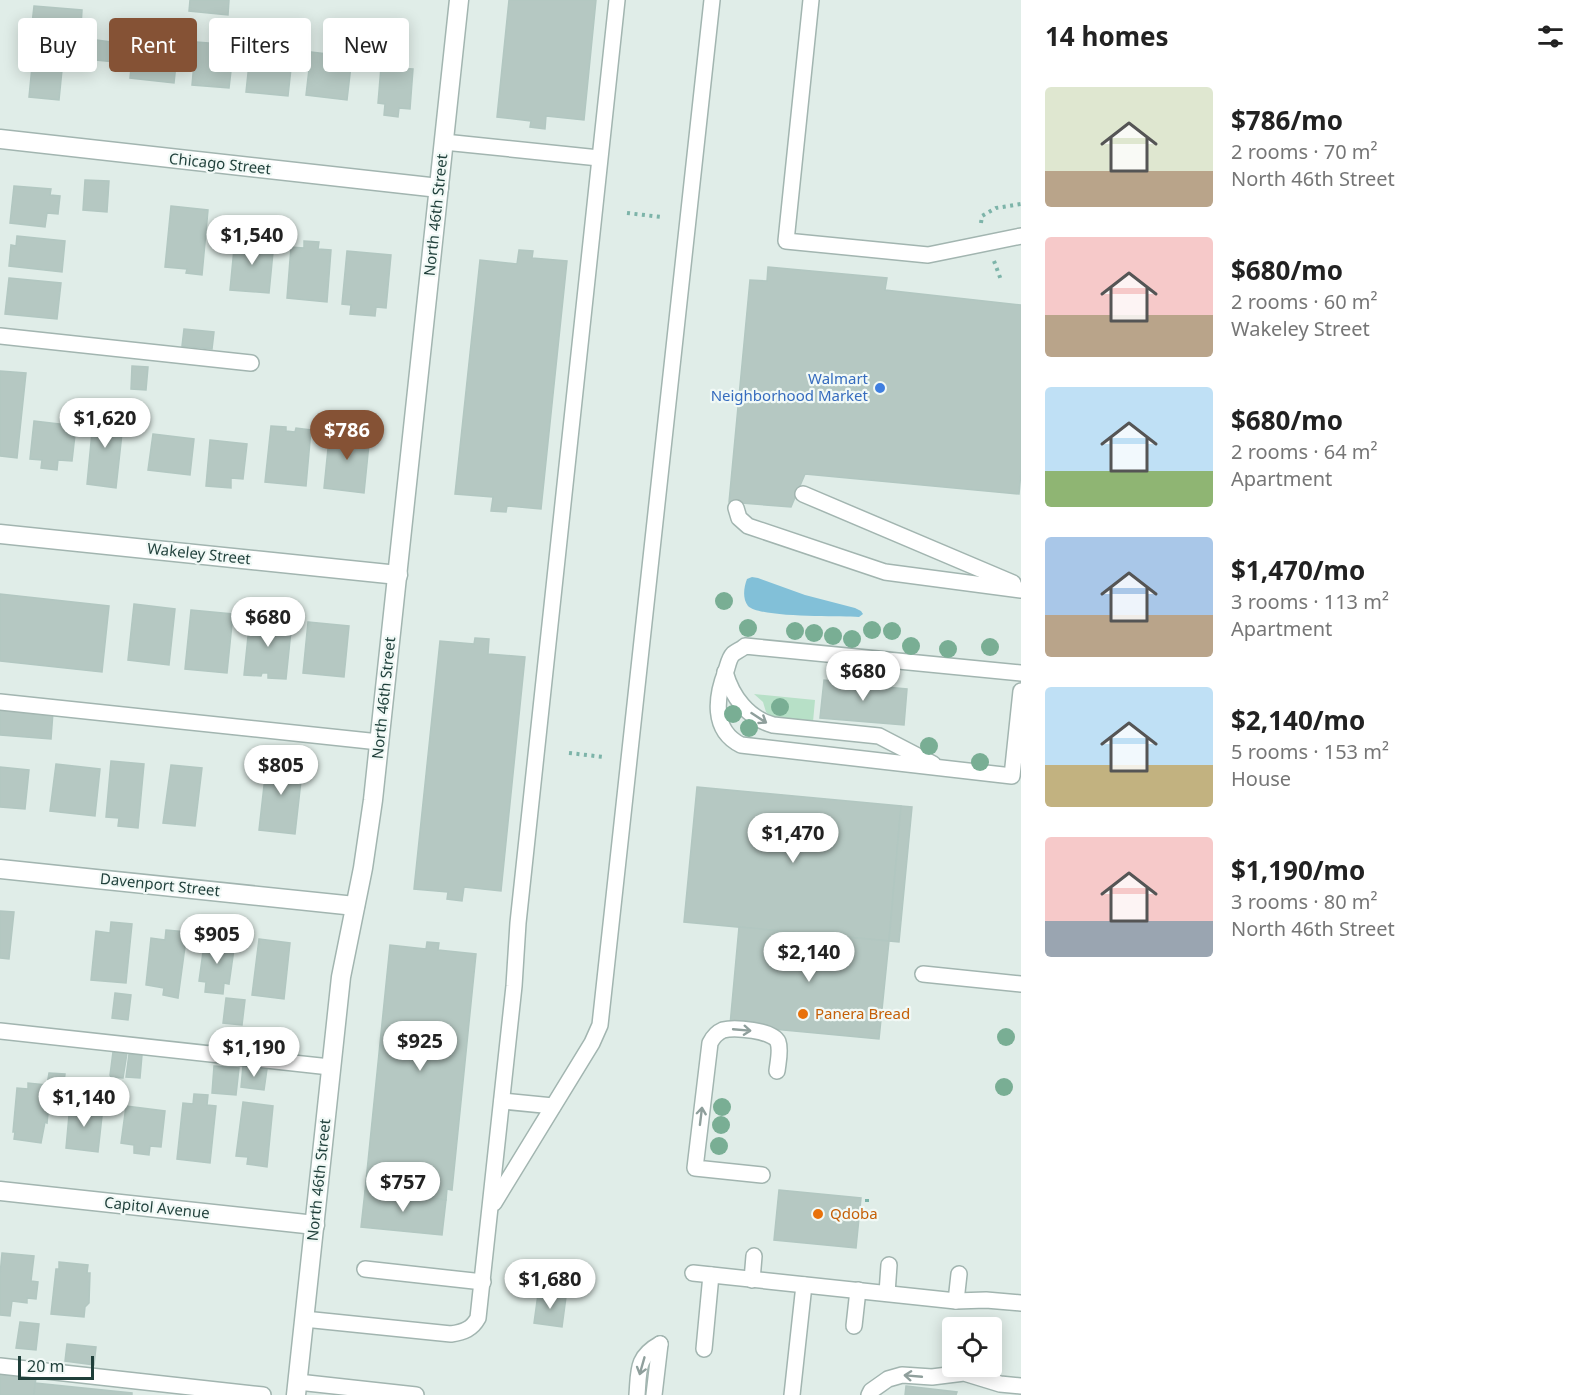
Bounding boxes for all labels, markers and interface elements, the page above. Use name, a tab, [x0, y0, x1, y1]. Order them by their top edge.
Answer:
chip: Buy	[18, 18, 97, 72]
chip: Rent	[109, 18, 197, 72]
chip: Filters	[209, 18, 311, 72]
chip: New	[323, 18, 409, 72]
text: 14 homes	[1045, 18, 1169, 54]
icon: filters	[1534, 20, 1567, 53]
text: $786/mo	[1231, 102, 1343, 138]
icon: home	[1093, 111, 1165, 183]
text: 2 rooms · 70 m²	[1231, 138, 1378, 165]
street label: Chicago Street	[168, 148, 273, 178]
street label: North 46th Street	[419, 152, 451, 277]
text: North 46th Street	[1231, 165, 1395, 192]
pin: $1,540	[203, 215, 301, 266]
text: $1,540	[221, 221, 283, 248]
text: $680/mo	[1231, 252, 1343, 288]
icon: home	[1093, 261, 1165, 333]
text: 2 rooms · 60 m²	[1231, 288, 1378, 315]
text: Wakeley Street	[1231, 315, 1370, 342]
place label: Walmart Neighborhood Market	[711, 368, 869, 405]
marker: Walmart Neighborhood Market	[873, 381, 887, 395]
pin: $1,620	[56, 398, 154, 449]
text: $680/mo	[1231, 402, 1343, 438]
text: $1,620	[74, 404, 136, 431]
pin: $786	[311, 410, 383, 461]
icon: home	[1093, 411, 1165, 483]
text: $786	[324, 416, 370, 443]
text: 2 rooms · 64 m²	[1231, 438, 1378, 465]
text: Apartment	[1231, 465, 1332, 492]
street label: Wakeley Street	[146, 538, 252, 568]
text: $1,470/mo	[1231, 552, 1365, 588]
icon: home	[1093, 561, 1165, 633]
text: 3 rooms · 113 m²	[1231, 588, 1389, 615]
pin: $680	[232, 597, 304, 648]
text: $680	[245, 603, 291, 630]
text: Apartment	[1231, 615, 1332, 642]
street label: North 46th Street	[367, 635, 399, 760]
pin: $680	[827, 651, 899, 702]
text: $680	[840, 657, 886, 684]
text: $2,140/mo	[1231, 702, 1365, 738]
icon: home	[1093, 711, 1165, 783]
one-way arrow	[750, 712, 766, 724]
text: 5 rooms · 153 m²	[1231, 738, 1389, 765]
pin: $805	[245, 745, 317, 796]
text: $805	[258, 751, 304, 778]
text: House	[1231, 765, 1291, 792]
pin: $1,470	[744, 813, 842, 864]
text: $1,470	[762, 819, 824, 846]
text: $1,190/mo	[1231, 852, 1365, 888]
icon: home	[1093, 861, 1165, 933]
street label: Davenport Street	[99, 868, 222, 900]
text: 3 rooms · 80 m²	[1231, 888, 1378, 915]
pin: $905	[181, 914, 253, 965]
text: North 46th Street	[1231, 915, 1395, 942]
text: $905	[194, 920, 240, 947]
pin: $2,140	[760, 932, 858, 983]
text: $2,140	[778, 938, 840, 965]
place label: Panera Bread	[815, 1003, 910, 1023]
marker: Panera Bread	[796, 1007, 810, 1021]
pin: $925	[384, 1021, 456, 1072]
one-way arrow	[732, 1025, 752, 1036]
pin: $1,190	[205, 1027, 303, 1078]
text: $925	[397, 1027, 443, 1054]
text: $1,190	[223, 1033, 285, 1060]
pin: $1,140	[35, 1077, 133, 1128]
text: $1,140	[53, 1083, 115, 1110]
one-way arrow	[696, 1106, 707, 1126]
street label: North 46th Street	[302, 1117, 334, 1242]
pin: $757	[367, 1162, 439, 1213]
text: $757	[380, 1168, 426, 1195]
street label: Capitol Avenue	[103, 1192, 211, 1222]
place label: Qdoba	[830, 1203, 878, 1223]
marker: Qdoba	[811, 1207, 825, 1221]
pin: $1,680	[501, 1259, 599, 1310]
text: $1,680	[519, 1265, 581, 1292]
map controls	[942, 1317, 1002, 1377]
button: locate	[942, 1317, 1002, 1377]
scale bar	[18, 1353, 94, 1380]
text: 20 m	[27, 1355, 64, 1377]
one-way arrow	[635, 1356, 647, 1375]
one-way arrow	[904, 1370, 924, 1381]

